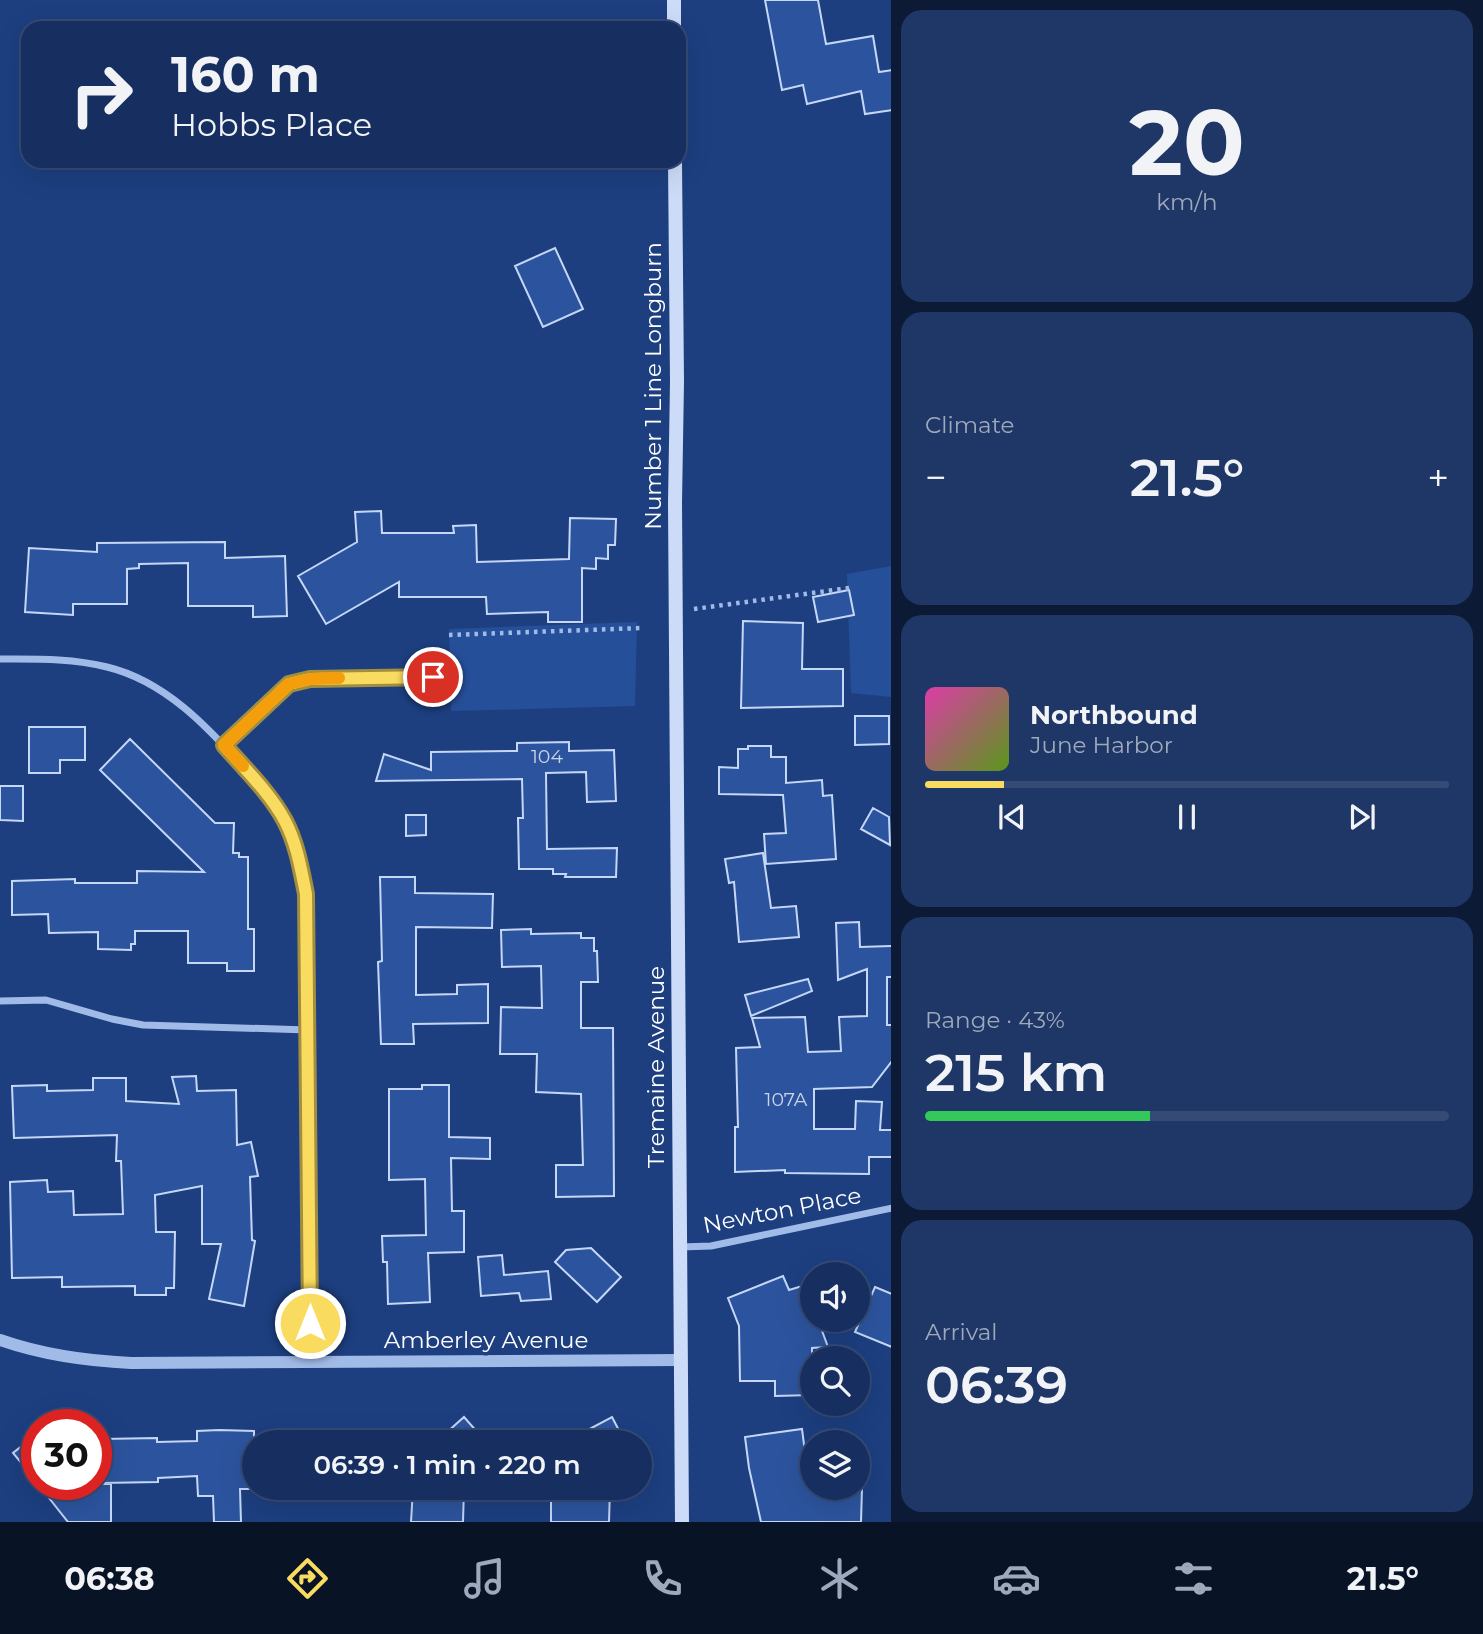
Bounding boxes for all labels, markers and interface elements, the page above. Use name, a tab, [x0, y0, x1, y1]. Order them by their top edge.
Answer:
text: 160 m	[171, 45, 320, 104]
icon: right	[56, 49, 147, 140]
text: 20	[1129, 87, 1245, 198]
text: Hobbs Place	[171, 105, 372, 144]
text: km/h	[1156, 188, 1218, 216]
street label: Number 1 Line Longburn	[639, 242, 667, 530]
text: Climate	[925, 411, 1014, 439]
text: 21.5°	[1130, 446, 1244, 509]
text: −	[925, 454, 947, 501]
text: +	[1427, 454, 1449, 501]
pin	[403, 647, 463, 707]
icon: arrive	[414, 658, 452, 696]
text: Northbound	[1030, 699, 1198, 731]
text: June Harbor	[1030, 731, 1173, 759]
house number: 104	[531, 745, 563, 768]
icon: previous	[993, 798, 1031, 836]
icon: pause	[1168, 798, 1206, 836]
icon: next	[1343, 798, 1381, 836]
street label: Tremaine Avenue	[642, 966, 670, 1168]
text: Range · 43%	[925, 1006, 1065, 1034]
text: 215 km	[925, 1041, 1107, 1104]
house number: 107A	[765, 1088, 808, 1111]
street label: Newton Place	[701, 1181, 863, 1239]
map controls	[800, 1262, 870, 1500]
button: sound	[800, 1262, 870, 1332]
position arrow	[273, 1286, 347, 1360]
text: Arrival	[925, 1318, 998, 1346]
street label: Amberley Avenue	[384, 1326, 588, 1354]
button: search	[800, 1346, 870, 1416]
text: 06:39	[925, 1353, 1068, 1416]
speed limit sign: 30	[21, 1409, 112, 1500]
button: layers	[800, 1430, 870, 1500]
text: 06:39 · 1 min · 220 m	[313, 1449, 581, 1481]
icon: directions	[283, 1554, 332, 1603]
icon: music	[460, 1554, 509, 1603]
icon: phone	[638, 1554, 687, 1603]
icon: climate	[815, 1554, 864, 1603]
icon: car	[992, 1554, 1041, 1603]
icon: filters	[1169, 1554, 1218, 1603]
text: 06:38	[64, 1559, 155, 1598]
text: 21.5°	[1347, 1559, 1419, 1598]

